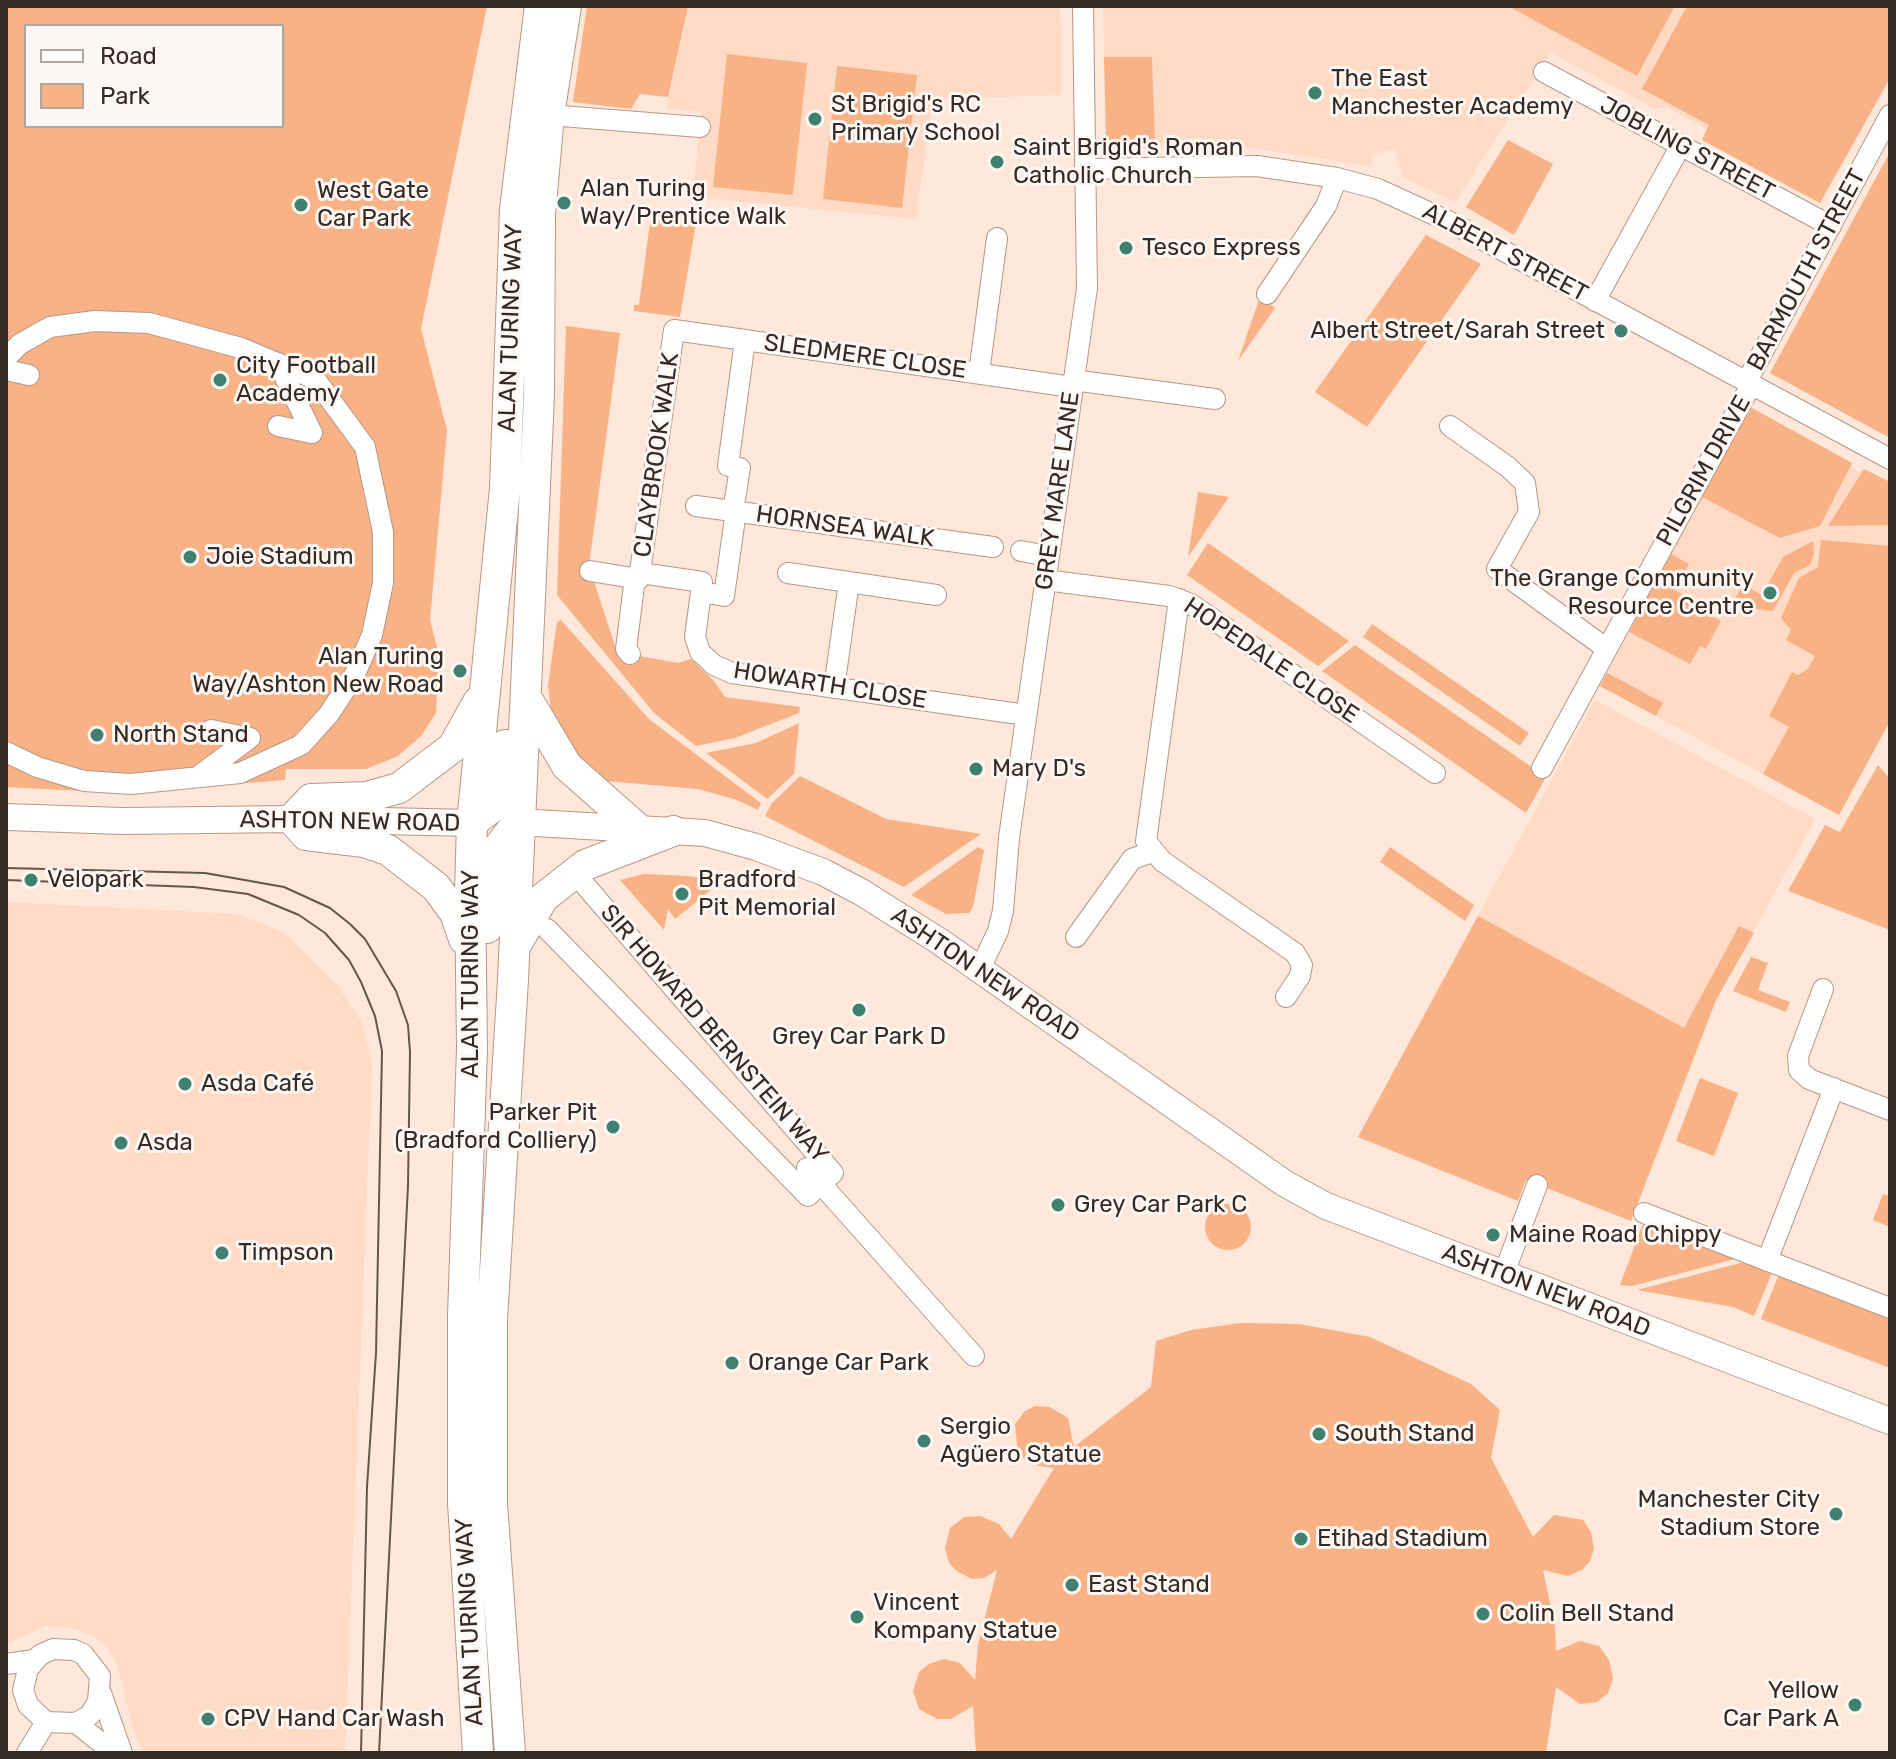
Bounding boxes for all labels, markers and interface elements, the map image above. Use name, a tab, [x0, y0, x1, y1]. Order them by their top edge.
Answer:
legend	[24, 24, 284, 128]
text: Road	[100, 42, 157, 70]
place label: The East Manchester Academy	[1331, 65, 1574, 121]
text: Park	[100, 82, 150, 110]
marker: The East Manchester Academy	[1306, 84, 1324, 102]
place label: St Brigid's RC Primary School	[831, 91, 1000, 147]
street label: JOBLING STREET	[1595, 91, 1779, 207]
marker: St Brigid's RC Primary School	[806, 110, 824, 128]
place label: Saint Brigid's Roman Catholic Church	[1013, 134, 1243, 190]
marker: Saint Brigid's Roman Catholic Church	[988, 153, 1006, 171]
street label: BARMOUTH STREET	[1742, 164, 1872, 376]
place label: Alan Turing Way/Prentice Walk	[580, 175, 786, 231]
place label: West Gate Car Park	[317, 177, 429, 233]
marker: Alan Turing Way/Prentice Walk	[555, 194, 573, 212]
marker: West Gate Car Park	[292, 196, 310, 214]
street label: ALBERT STREET	[1418, 197, 1592, 309]
street label: ALAN TURING WAY	[493, 223, 529, 433]
place label: Tesco Express	[1142, 234, 1301, 262]
marker: Tesco Express	[1117, 239, 1135, 257]
place label: Albert Street/Sarah Street	[1310, 317, 1605, 345]
marker: Albert Street/Sarah Street	[1612, 322, 1630, 340]
street label: SLEDMERE CLOSE	[762, 329, 968, 385]
street label: CLAYBROOK WALK	[628, 351, 686, 559]
place label: City Football Academy	[236, 352, 376, 408]
marker: City Football Academy	[211, 371, 229, 389]
street label: GREY MARE LANE	[1030, 390, 1086, 592]
street label: PILGRIM DRIVE	[1651, 391, 1757, 551]
street label: HORNSEA WALK	[754, 500, 936, 554]
place label: Joie Stadium	[206, 543, 354, 571]
marker: Joie Stadium	[181, 548, 199, 566]
place label: The Grange Community Resource Centre	[1490, 565, 1754, 621]
marker: The Grange Community Resource Centre	[1761, 584, 1779, 602]
street label: HOPEDALE CLOSE	[1178, 592, 1364, 730]
place label: Alan Turing Way/Ashton New Road	[192, 643, 444, 699]
street label: HOWARTH CLOSE	[731, 657, 929, 715]
marker: Alan Turing Way/Ashton New Road	[451, 662, 469, 680]
place label: North Stand	[113, 721, 249, 749]
marker: North Stand	[88, 726, 106, 744]
place label: Mary D's	[992, 755, 1086, 783]
marker: Mary D's	[967, 760, 985, 778]
street label: ASHTON NEW ROAD	[239, 806, 461, 838]
place label: Velopark	[47, 866, 144, 894]
place label: Bradford Pit Memorial	[698, 866, 836, 922]
street label: ALAN TURING WAY	[457, 870, 485, 1078]
marker: Velopark	[22, 871, 40, 889]
marker: Bradford Pit Memorial	[673, 885, 691, 903]
street label: SIR HOWARD BERNSTEIN WAY	[594, 899, 834, 1169]
street label: ASHTON NEW ROAD	[885, 901, 1085, 1049]
marker: Grey Car Park D	[850, 1001, 868, 1019]
place label: Grey Car Park D	[772, 1023, 946, 1051]
place label: Asda Café	[201, 1070, 314, 1098]
marker: Asda Café	[176, 1075, 194, 1093]
place label: Parker Pit (Bradford Colliery)	[394, 1099, 597, 1155]
marker: Parker Pit (Bradford Colliery)	[604, 1118, 622, 1136]
place label: Asda	[137, 1129, 193, 1157]
marker: Asda	[112, 1134, 130, 1152]
place label: Grey Car Park C	[1074, 1191, 1247, 1219]
marker: Grey Car Park C	[1049, 1196, 1067, 1214]
place label: Maine Road Chippy	[1509, 1221, 1722, 1249]
marker: Maine Road Chippy	[1484, 1226, 1502, 1244]
street label: ASHTON NEW ROAD	[1438, 1238, 1654, 1344]
place label: Timpson	[238, 1239, 334, 1267]
marker: Timpson	[213, 1244, 231, 1262]
place label: Orange Car Park	[748, 1349, 929, 1377]
marker: Orange Car Park	[723, 1354, 741, 1372]
place label: Sergio Agüero Statue	[940, 1413, 1101, 1469]
place label: South Stand	[1335, 1420, 1474, 1448]
marker: South Stand	[1310, 1425, 1328, 1443]
marker: Sergio Agüero Statue	[915, 1432, 933, 1450]
place label: Manchester City Stadium Store	[1637, 1486, 1820, 1542]
marker: Manchester City Stadium Store	[1827, 1505, 1845, 1523]
street label: ALAN TURING WAY	[450, 1517, 490, 1727]
place label: Etihad Stadium	[1317, 1525, 1488, 1553]
marker: Etihad Stadium	[1292, 1530, 1310, 1548]
place label: East Stand	[1088, 1571, 1210, 1599]
marker: East Stand	[1063, 1576, 1081, 1594]
place label: Vincent Kompany Statue	[873, 1589, 1057, 1645]
place label: Colin Bell Stand	[1499, 1600, 1674, 1628]
marker: Colin Bell Stand	[1474, 1605, 1492, 1623]
marker: Vincent Kompany Statue	[848, 1608, 866, 1626]
place label: Yellow Car Park A	[1723, 1677, 1839, 1733]
marker: Yellow Car Park A	[1846, 1696, 1864, 1714]
place label: CPV Hand Car Wash	[224, 1705, 445, 1733]
marker: CPV Hand Car Wash	[199, 1710, 217, 1728]

